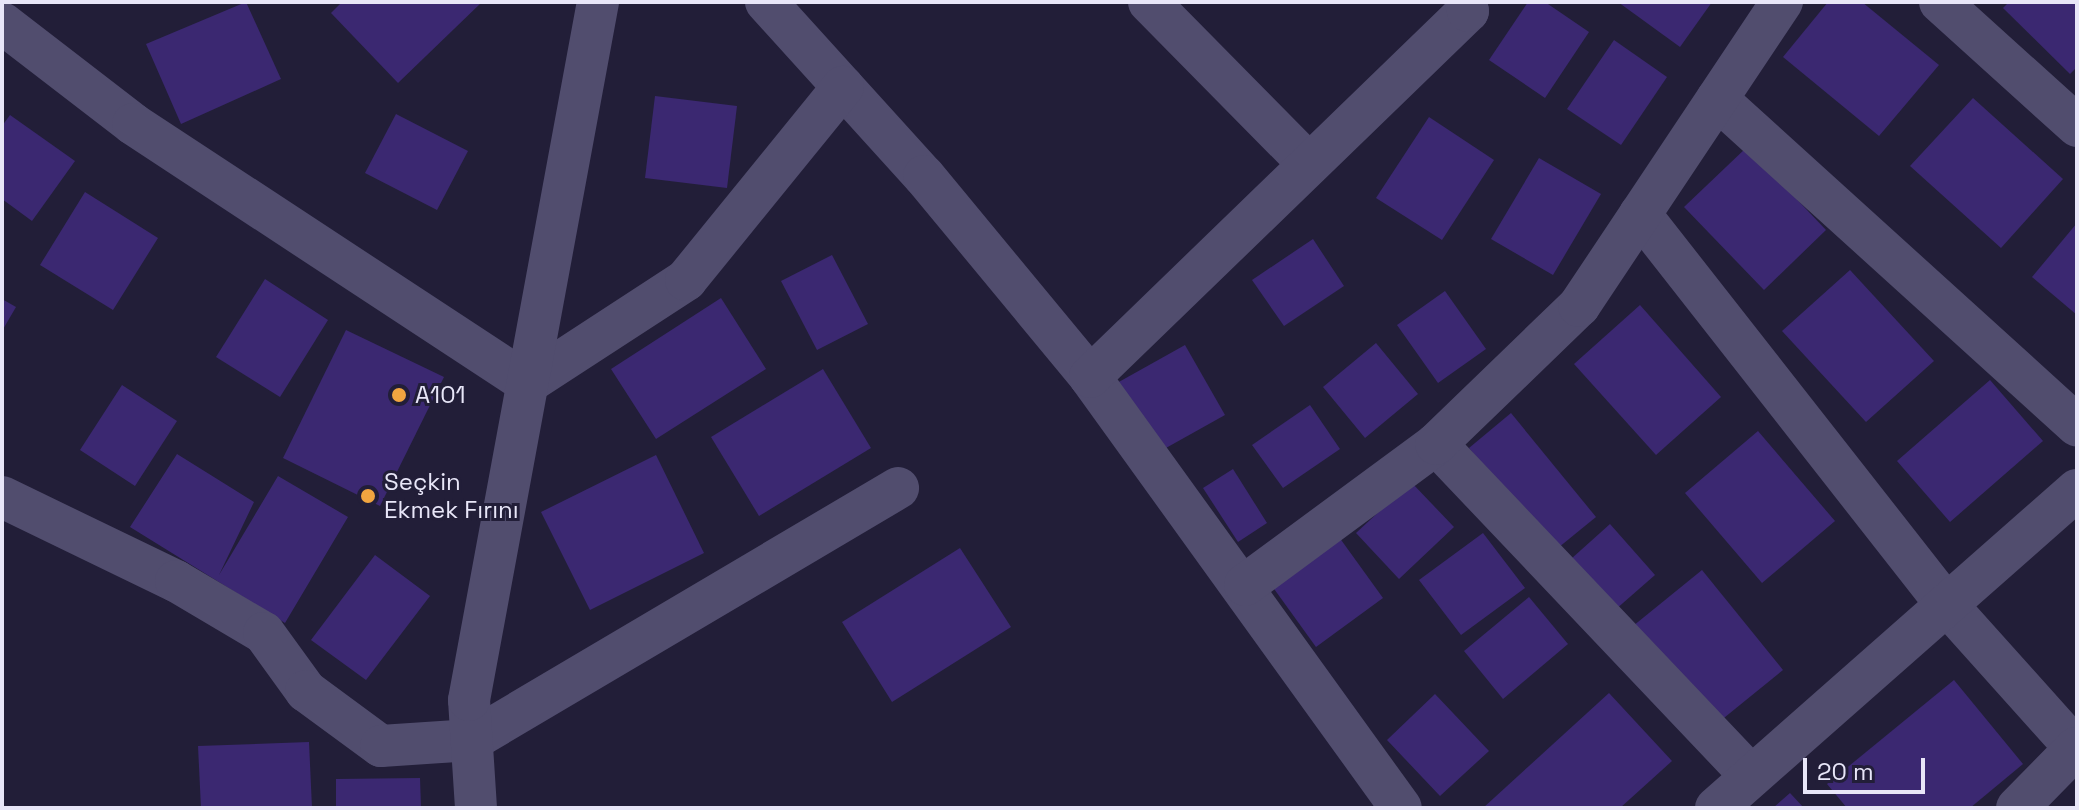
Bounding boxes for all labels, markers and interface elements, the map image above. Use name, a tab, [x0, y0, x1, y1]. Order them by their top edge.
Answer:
place label: A101	[415, 381, 466, 409]
marker: A101	[390, 386, 408, 404]
place label: Seçkin Ekmek Fırını	[384, 468, 519, 524]
marker: Seçkin Ekmek Fırını	[359, 487, 377, 505]
scale bar	[1807, 742, 1929, 792]
text: 20 m	[1817, 756, 1874, 787]

